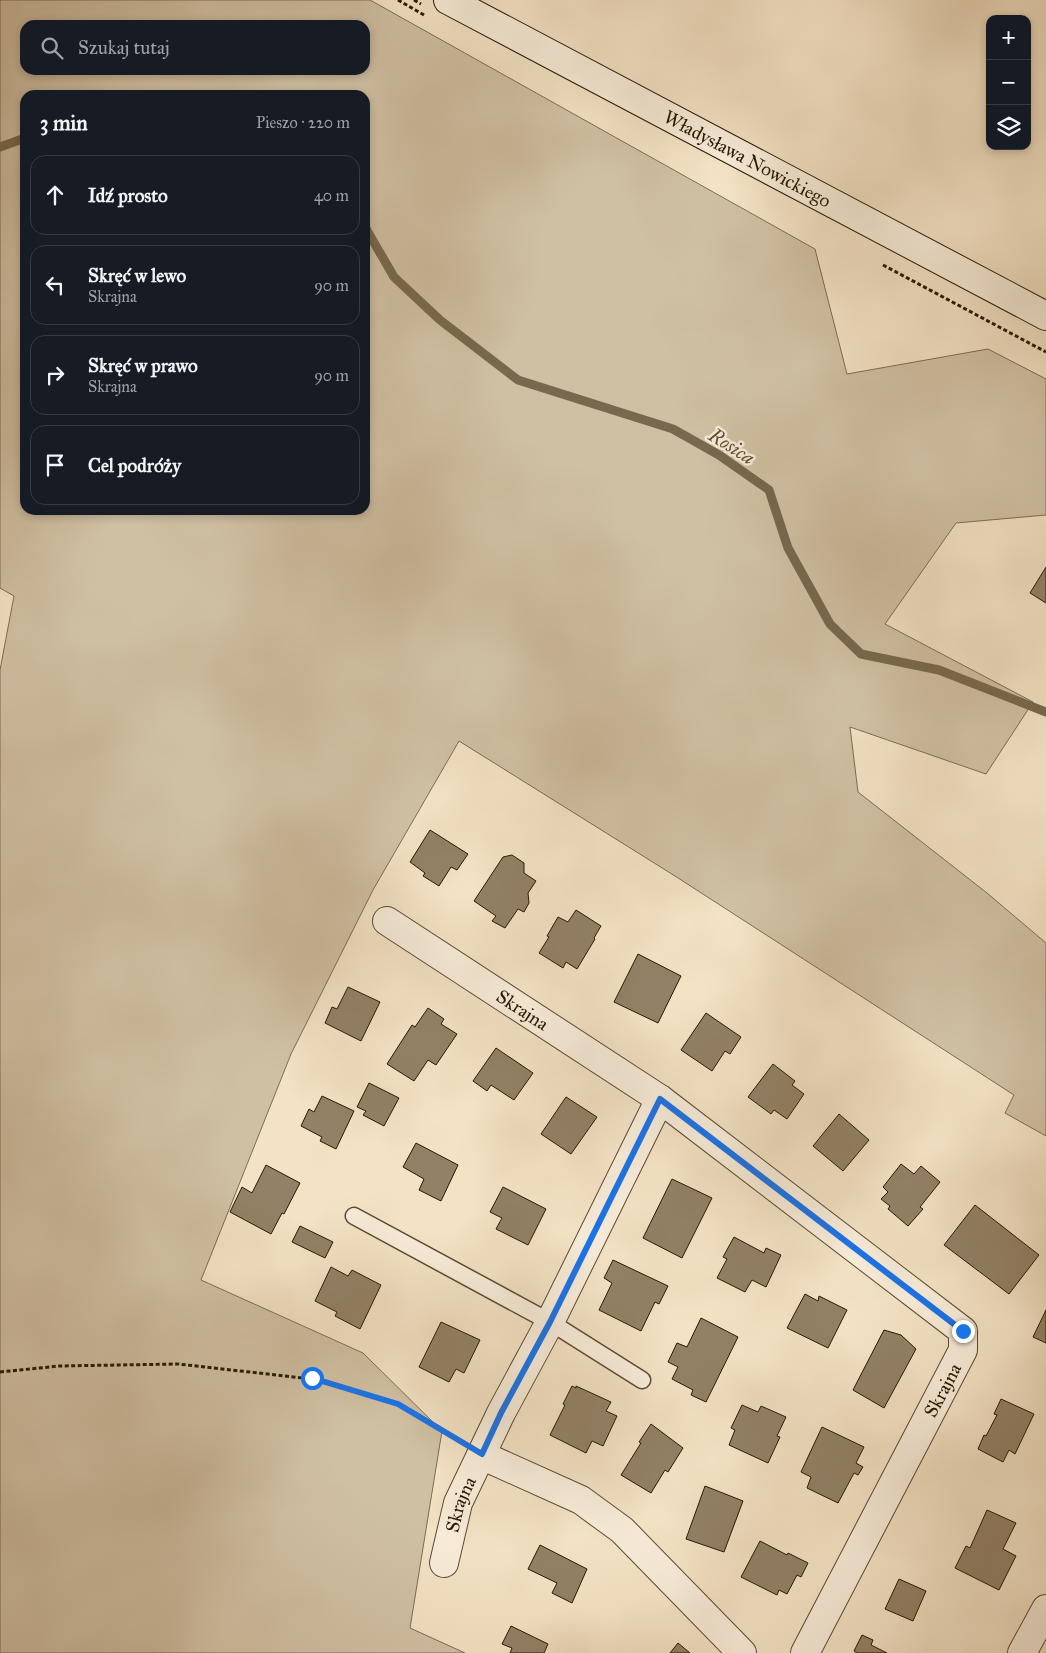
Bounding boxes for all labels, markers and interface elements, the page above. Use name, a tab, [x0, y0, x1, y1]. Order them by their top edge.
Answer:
map controls	[986, 15, 1031, 150]
button: +	[986, 15, 1031, 60]
search box	[20, 20, 370, 75]
icon: search	[38, 34, 66, 62]
text: Szukaj tutaj	[78, 36, 170, 59]
button: −	[986, 60, 1031, 105]
street label: Władysława Nowickiego	[660, 105, 835, 213]
button: layers	[986, 105, 1031, 150]
text: 3 min	[40, 110, 88, 136]
text: Pieszo · 220 m	[256, 113, 350, 132]
icon: ahead	[41, 181, 69, 209]
text: Idź prosto	[88, 184, 168, 207]
text: 40 m	[314, 186, 349, 205]
text: Skręć w lewo	[88, 264, 186, 287]
icon: left	[41, 271, 69, 299]
text: 90 m	[314, 276, 349, 295]
text: Skrajna	[88, 287, 137, 306]
text: Skręć w prawo	[88, 354, 198, 377]
icon: right	[41, 361, 69, 389]
text: 90 m	[314, 366, 349, 385]
text: Skrajna	[88, 377, 137, 396]
water label: Rosica	[704, 422, 759, 469]
icon: arrive	[41, 451, 69, 479]
text: Cel podróży	[88, 454, 181, 477]
street label: Skrajna	[492, 984, 554, 1036]
route end	[952, 1320, 975, 1343]
street label: Skrajna	[919, 1358, 967, 1421]
route start	[301, 1367, 324, 1390]
street label: Skrajna	[441, 1472, 481, 1535]

